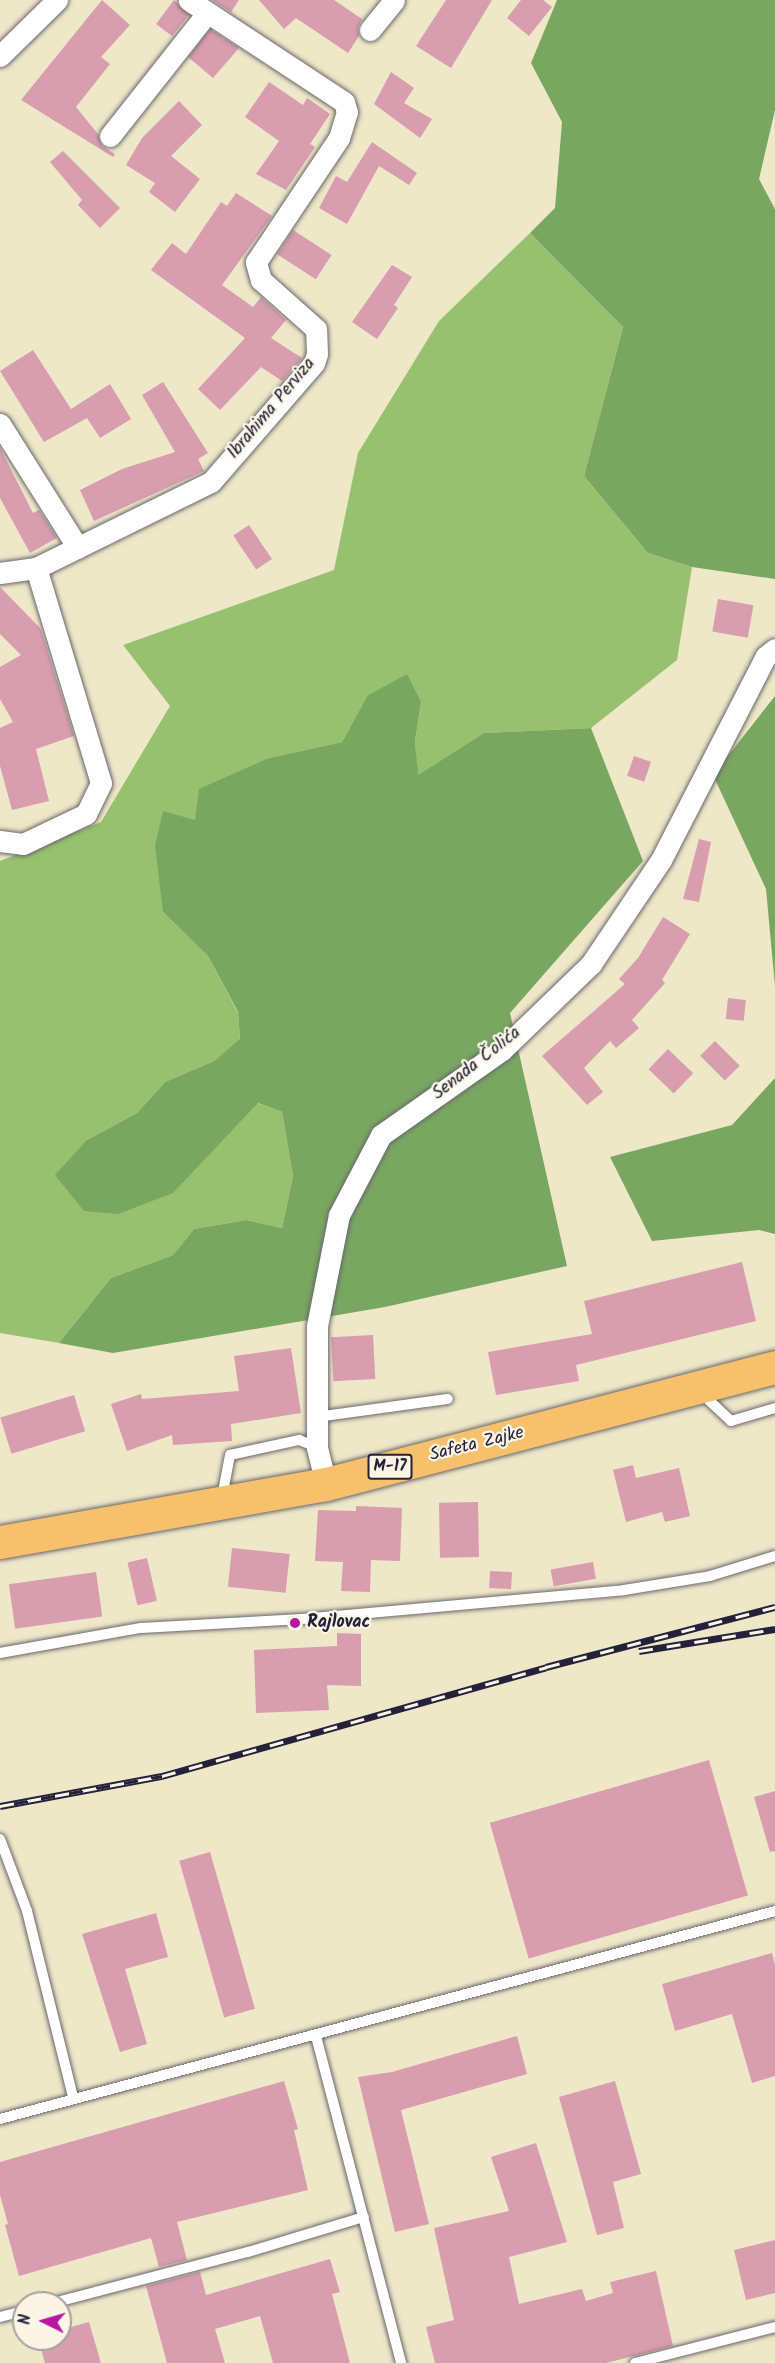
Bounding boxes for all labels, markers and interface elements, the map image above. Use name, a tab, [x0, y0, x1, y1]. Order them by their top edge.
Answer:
street label: Ibrahima Perviza	[223, 354, 321, 464]
street label: Senada Čolića	[429, 1023, 525, 1105]
street label: Safeta Zajke	[428, 1423, 526, 1467]
road number: M-17	[368, 1454, 412, 1480]
place label: Rajlovac	[307, 1612, 370, 1634]
marker: Rajlovac	[288, 1616, 302, 1630]
north arrow	[12, 2291, 72, 2351]
text: N	[13, 2313, 38, 2326]

